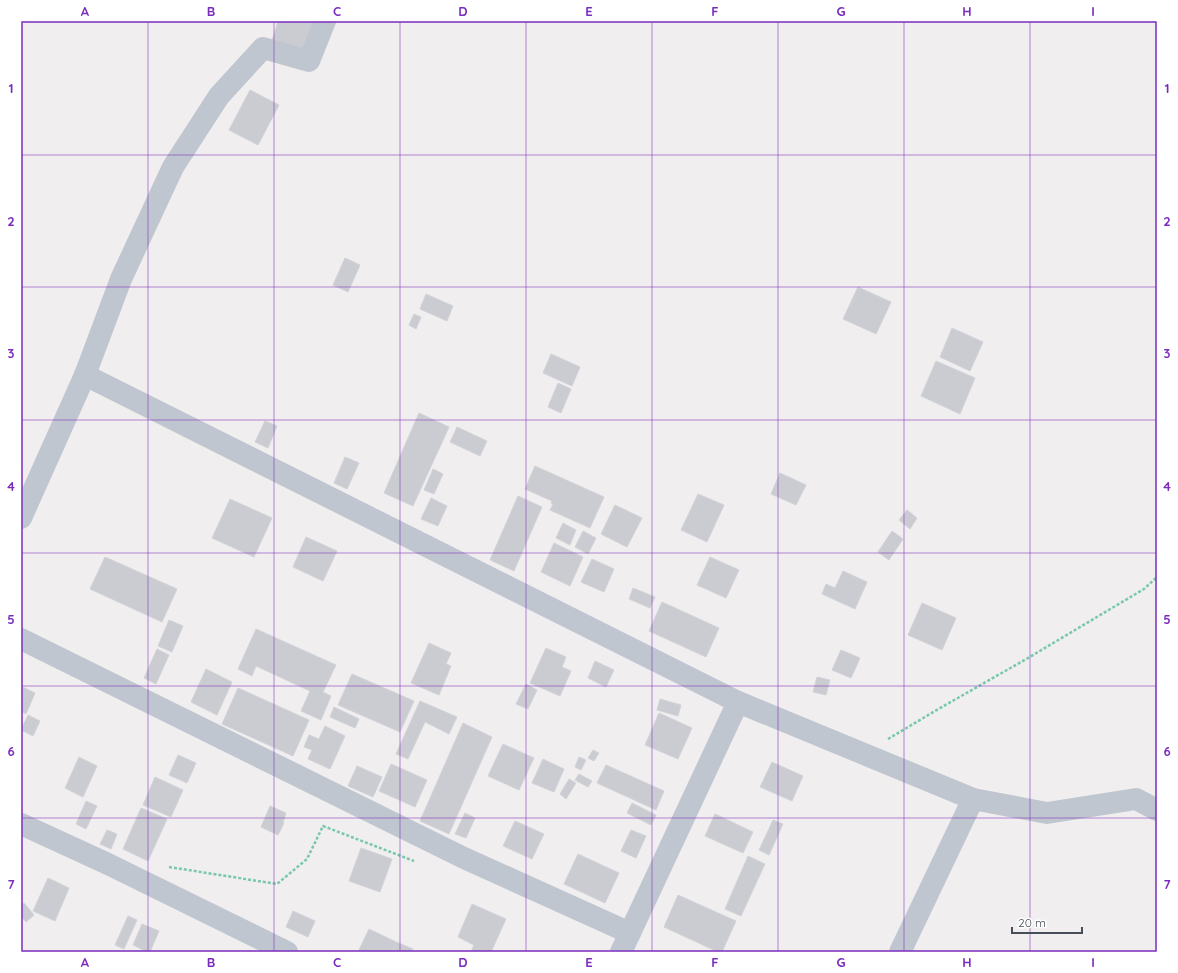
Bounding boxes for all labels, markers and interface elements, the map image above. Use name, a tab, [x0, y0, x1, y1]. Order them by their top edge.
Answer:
text: A	[81, 3, 90, 19]
text: B	[207, 3, 215, 19]
text: C	[333, 3, 341, 19]
text: D	[458, 3, 468, 19]
text: E	[585, 3, 593, 19]
text: F	[711, 3, 719, 19]
text: G	[836, 3, 846, 19]
text: H	[962, 3, 972, 19]
text: I	[1091, 3, 1095, 19]
text: 1	[8, 80, 14, 96]
text: 1	[1164, 80, 1170, 96]
text: 2	[7, 213, 15, 229]
text: 2	[1163, 213, 1171, 229]
text: 3	[8, 345, 15, 361]
text: 3	[1164, 345, 1171, 361]
text: 4	[7, 478, 15, 494]
text: 4	[1163, 478, 1171, 494]
text: 5	[7, 611, 15, 627]
text: 5	[1163, 611, 1171, 627]
text: 6	[7, 743, 15, 759]
text: 6	[1163, 743, 1171, 759]
text: 7	[7, 876, 15, 892]
text: 7	[1163, 876, 1171, 892]
scale bar	[1012, 909, 1082, 935]
text: 20 m	[1018, 915, 1046, 930]
text: A	[81, 954, 90, 970]
text: B	[207, 954, 215, 970]
text: C	[333, 954, 341, 970]
text: D	[458, 954, 468, 970]
text: E	[585, 954, 593, 970]
text: F	[711, 954, 719, 970]
text: G	[836, 954, 846, 970]
text: H	[962, 954, 972, 970]
text: I	[1091, 954, 1095, 970]

